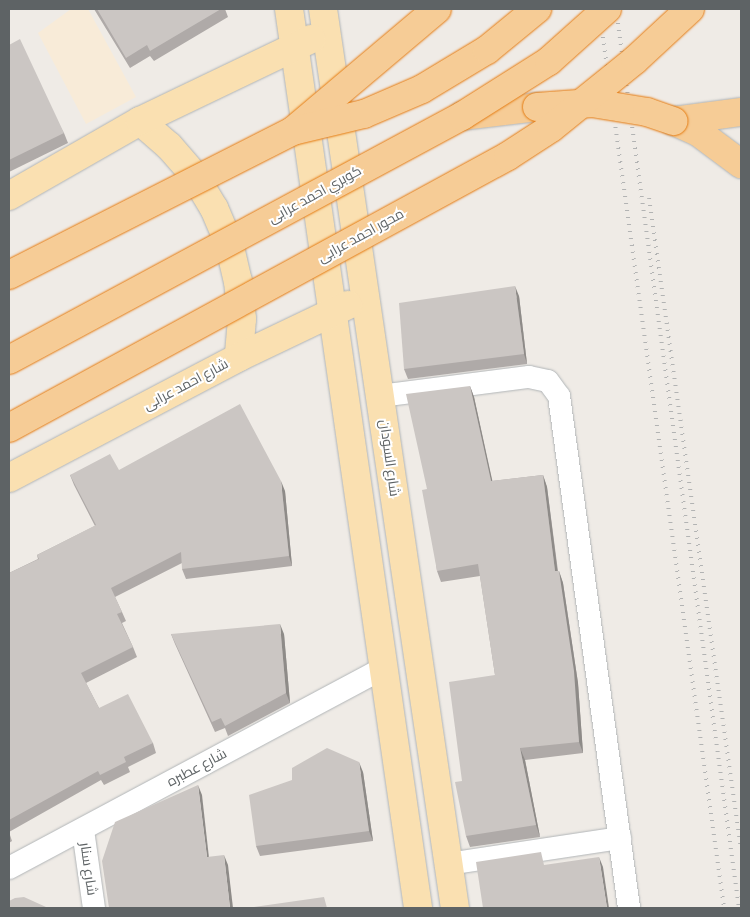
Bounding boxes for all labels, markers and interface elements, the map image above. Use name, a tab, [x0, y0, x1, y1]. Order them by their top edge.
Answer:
street label: كوبري احمد عرابى	[266, 162, 364, 228]
street label: محور احمد عرابى	[315, 205, 407, 267]
street label: شارع احمد عرابى	[141, 356, 231, 414]
street label: شارع السودان	[375, 418, 403, 498]
street label: شارع عطبره	[164, 745, 230, 791]
street label: شارع سنار	[76, 841, 100, 897]

